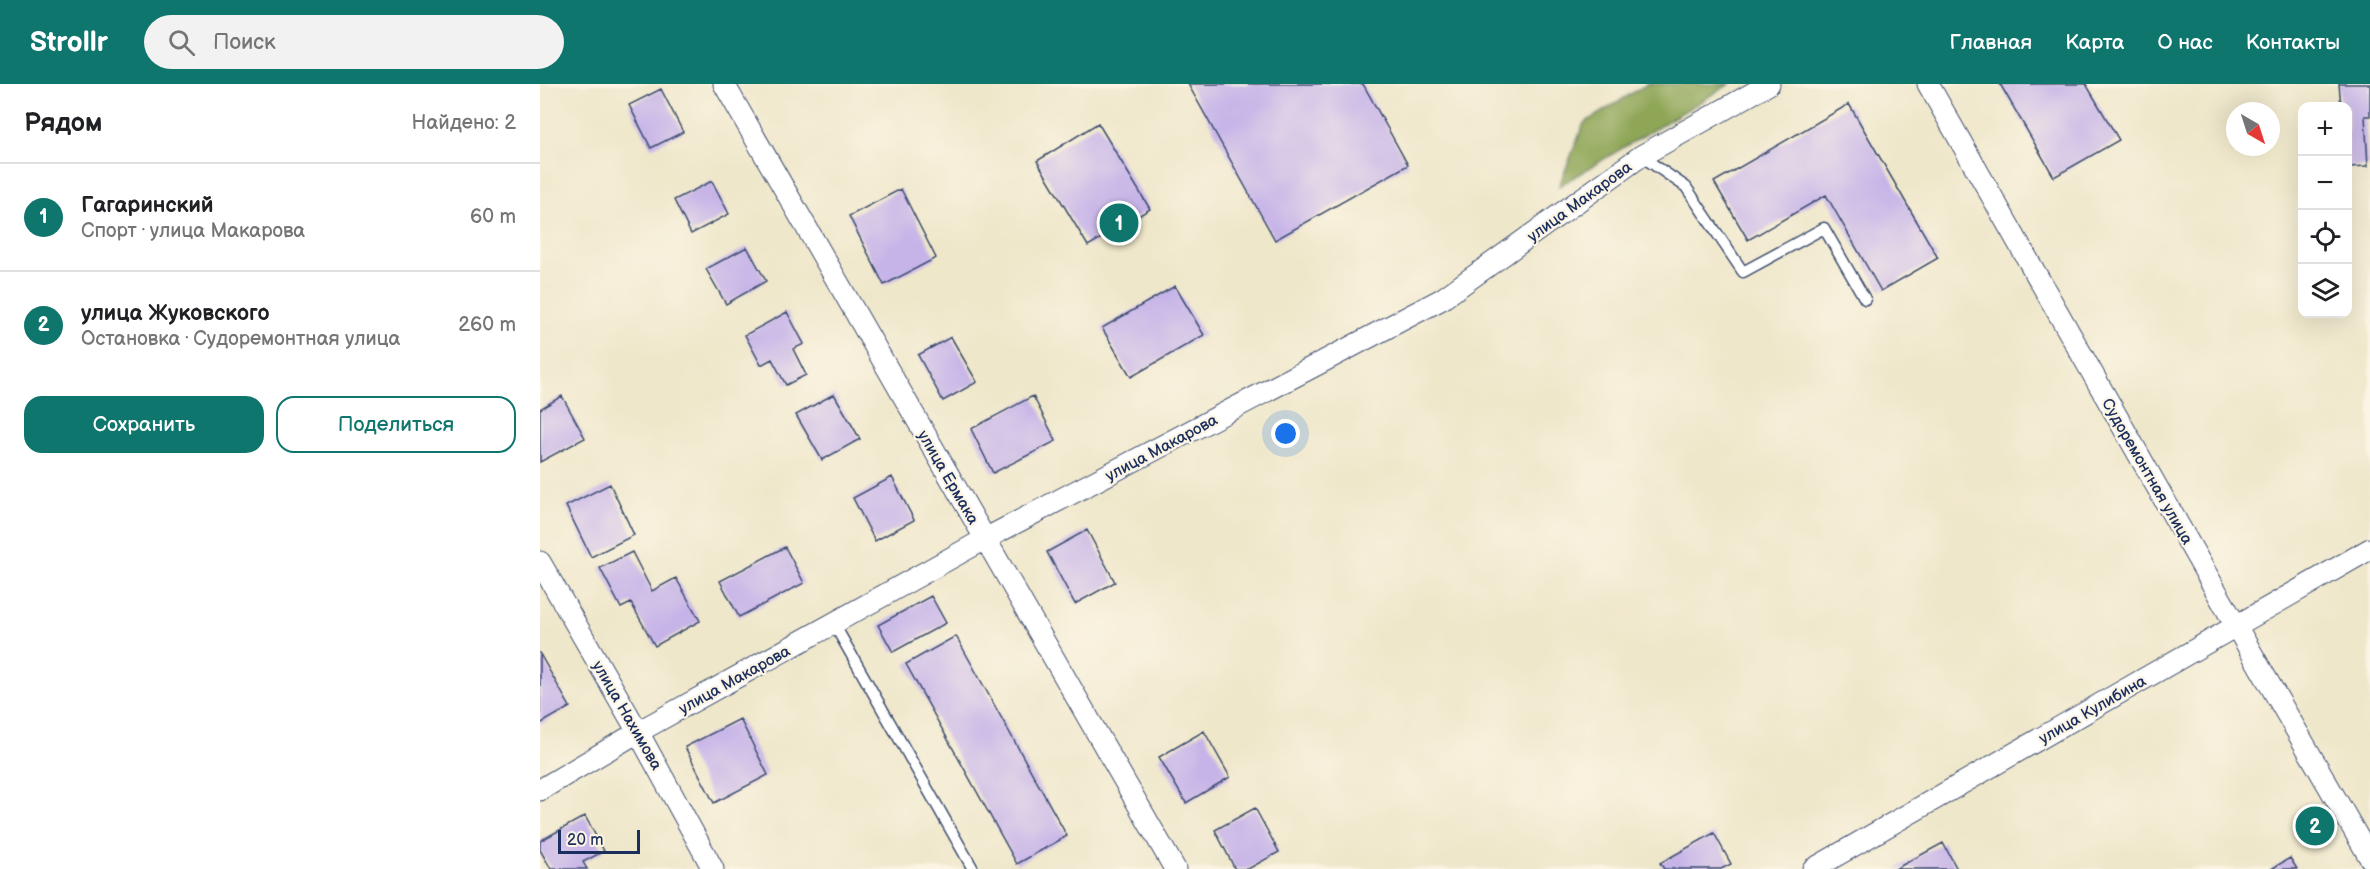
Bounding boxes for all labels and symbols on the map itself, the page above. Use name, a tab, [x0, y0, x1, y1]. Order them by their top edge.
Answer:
north arrow	[2226, 102, 2280, 156]
street label: улица Макарова	[1524, 158, 1636, 246]
pin: 1	[1100, 200, 1138, 246]
street label: Судоремонтная улица	[2097, 395, 2197, 549]
street label: улица Макарова	[1102, 411, 1222, 486]
your location	[1271, 419, 1300, 448]
street label: улица Ермака	[913, 427, 983, 529]
street label: улица Макарова	[676, 642, 794, 719]
street label: улица Нахимова	[588, 658, 666, 774]
street label: улица Кулибина	[2036, 672, 2150, 749]
pin: 2	[2296, 804, 2334, 848]
scale bar	[558, 827, 640, 854]

